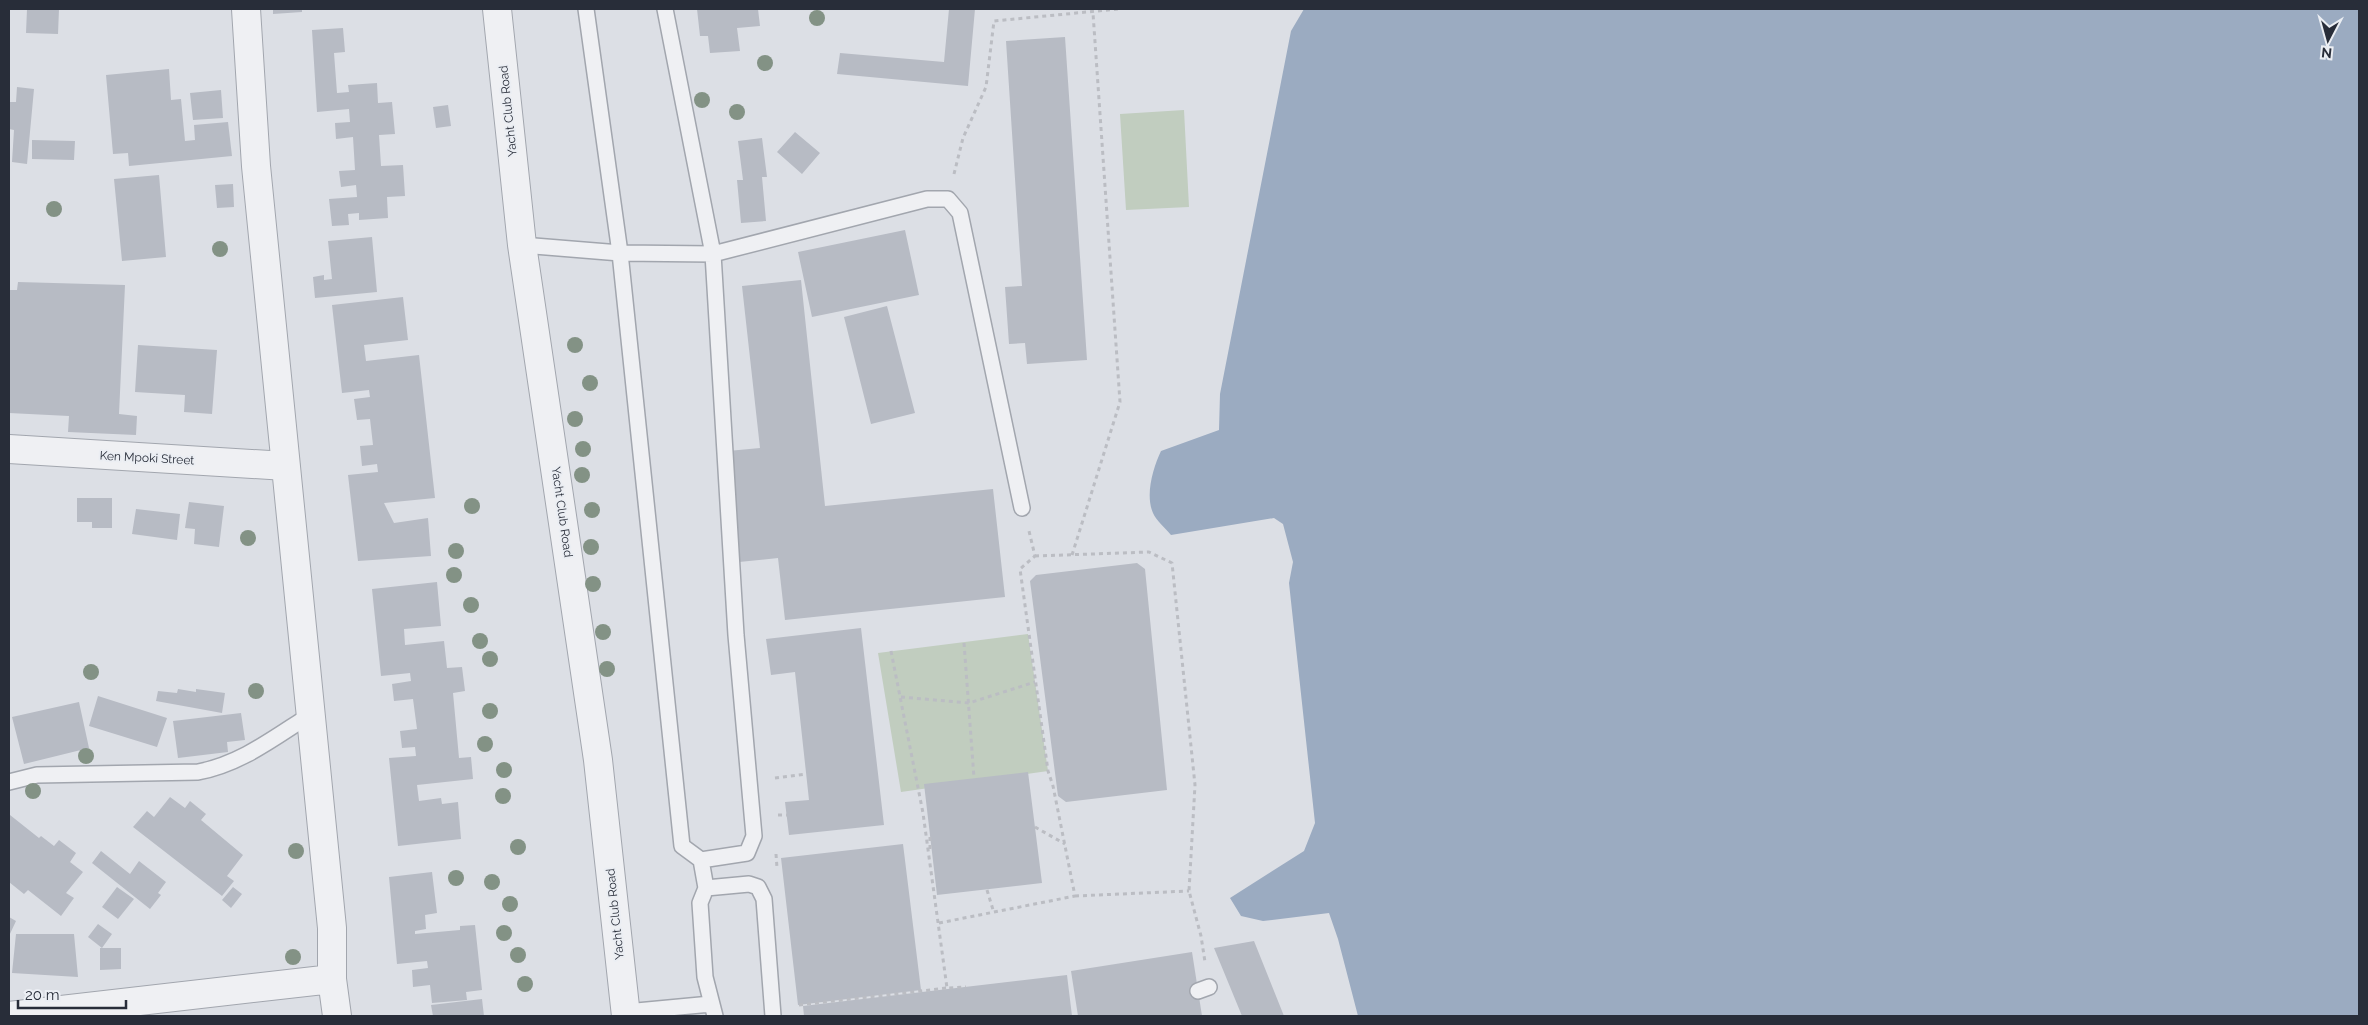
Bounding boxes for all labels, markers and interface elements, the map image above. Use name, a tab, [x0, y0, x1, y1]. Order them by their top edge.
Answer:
north arrow	[2303, 15, 2353, 65]
text: N	[2320, 44, 2333, 61]
street label: Yacht Club Road	[496, 65, 520, 157]
street label: Ken Mpoki Street	[99, 449, 195, 467]
street label: Yacht Club Road	[549, 466, 575, 558]
street label: Yacht Club Road	[603, 868, 627, 960]
scale bar	[18, 978, 125, 1010]
text: 20 m	[25, 986, 60, 1004]

